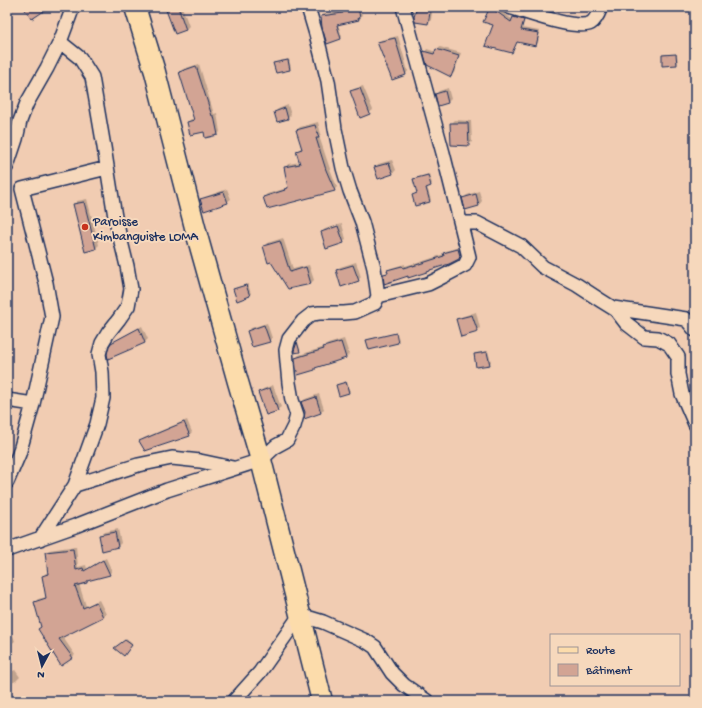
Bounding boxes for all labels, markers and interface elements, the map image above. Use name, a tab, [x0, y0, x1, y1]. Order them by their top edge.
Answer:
place label: Paroisse Kimbanguiste LOMA	[92, 215, 199, 245]
marker: Paroisse Kimbanguiste LOMA	[80, 222, 90, 232]
legend	[550, 634, 680, 686]
text: Route	[586, 645, 616, 659]
north arrow	[22, 646, 62, 686]
text: Bâtiment	[585, 665, 633, 679]
text: N	[37, 668, 45, 680]

